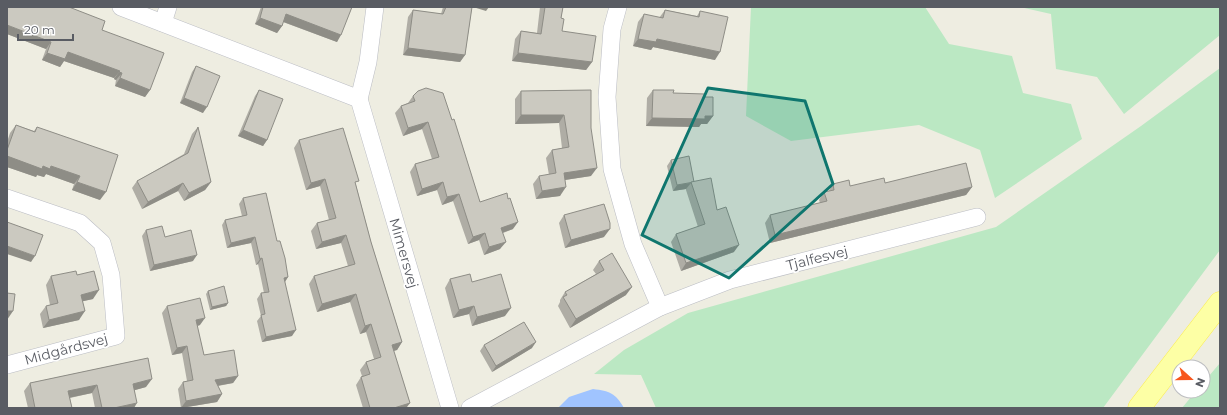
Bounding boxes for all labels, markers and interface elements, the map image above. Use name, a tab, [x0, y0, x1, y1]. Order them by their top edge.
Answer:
scale bar	[18, 16, 73, 42]
text: 20 m	[24, 22, 55, 37]
street label: Mimersvej	[385, 216, 423, 290]
street label: Tjalfesvej	[784, 242, 850, 274]
street label: Midgårdsvej	[22, 329, 110, 369]
north arrow	[1171, 359, 1211, 399]
text: N	[1192, 376, 1208, 389]

